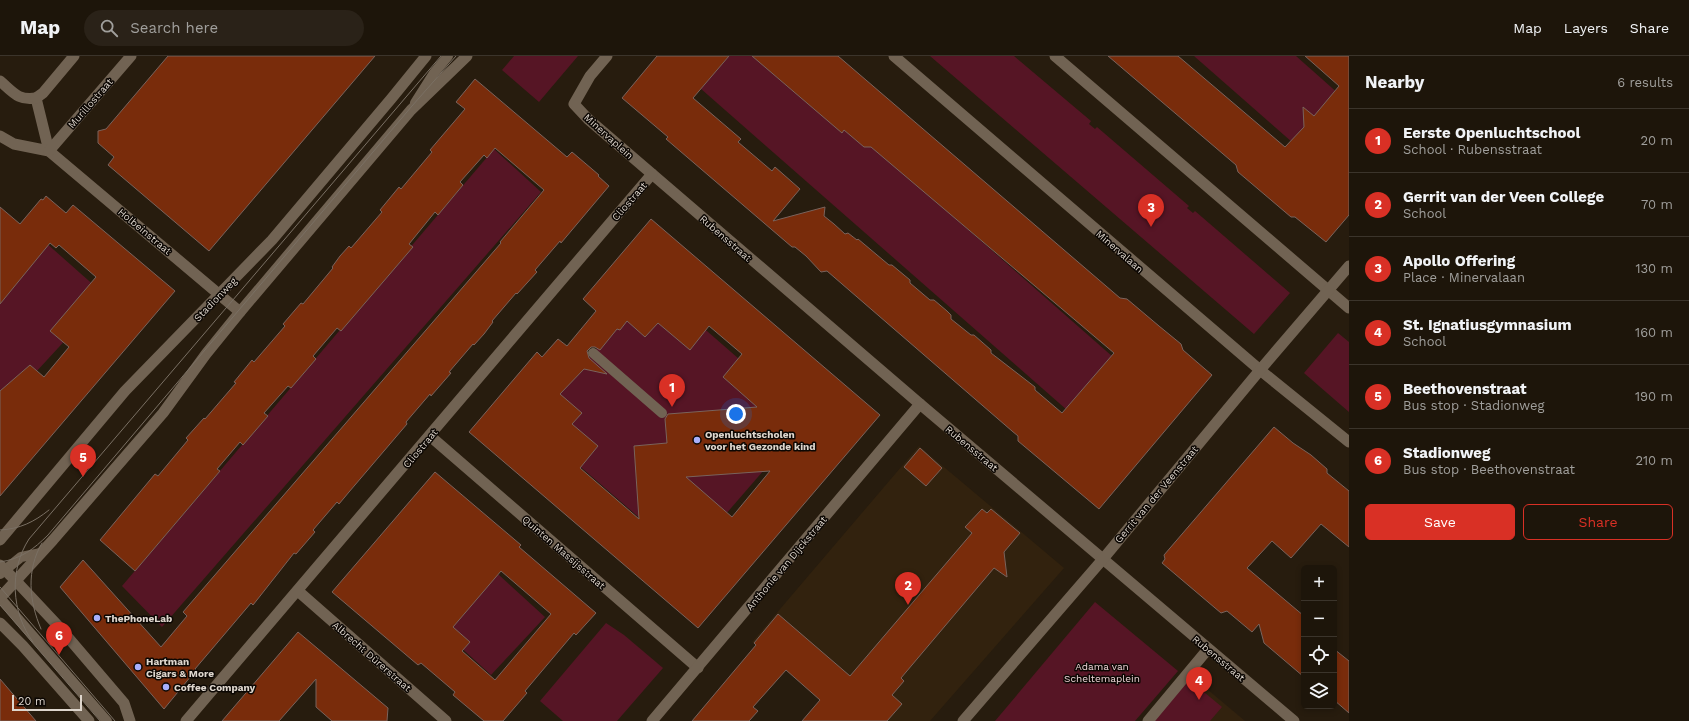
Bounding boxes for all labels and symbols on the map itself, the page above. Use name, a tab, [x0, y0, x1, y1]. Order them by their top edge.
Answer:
street label: Murillostraat	[66, 76, 115, 130]
street label: Minervaplein	[582, 112, 635, 161]
street label: Cliostraat	[610, 179, 650, 223]
pin: 3	[1138, 194, 1164, 227]
street label: Holbeinstraat	[116, 206, 174, 257]
street label: Rubensstraat	[698, 213, 754, 264]
street label: Minervalaan	[1094, 228, 1145, 275]
street label: Stadionweg	[192, 275, 239, 324]
pin: 1	[659, 374, 685, 407]
your location	[726, 404, 746, 424]
street label: Rubensstraat	[943, 423, 1001, 474]
street label: Cliostraat	[401, 426, 440, 470]
place label: Openluchtscholen voor het Gezonde kind	[704, 429, 816, 452]
marker: Openluchtscholen voor het Gezonde kind	[692, 435, 702, 445]
street label: Gerrit van der Veenstraat	[1113, 443, 1201, 545]
pin: 5	[70, 444, 96, 477]
street label: Quinten Massijsstraat	[520, 513, 608, 592]
street label: Anthonie van Dijckstraat	[744, 513, 830, 613]
pin: 2	[895, 572, 921, 605]
marker: ThePhoneLab	[92, 613, 102, 623]
place label: ThePhoneLab	[105, 613, 172, 624]
street label: Albrecht Dürerstraat	[330, 619, 414, 694]
pin: 6	[46, 622, 72, 655]
street label: Rubensstraat	[1190, 633, 1248, 684]
place label: Hartman Cigars & More	[146, 656, 214, 679]
park label: Adama van Scheltemaplein	[1064, 661, 1140, 684]
marker: Hartman Cigars & More	[133, 662, 143, 672]
pin: 4	[1186, 667, 1212, 700]
marker: Coffee Company	[161, 682, 171, 692]
place label: Coffee Company	[174, 682, 256, 693]
scale bar	[12, 693, 82, 712]

